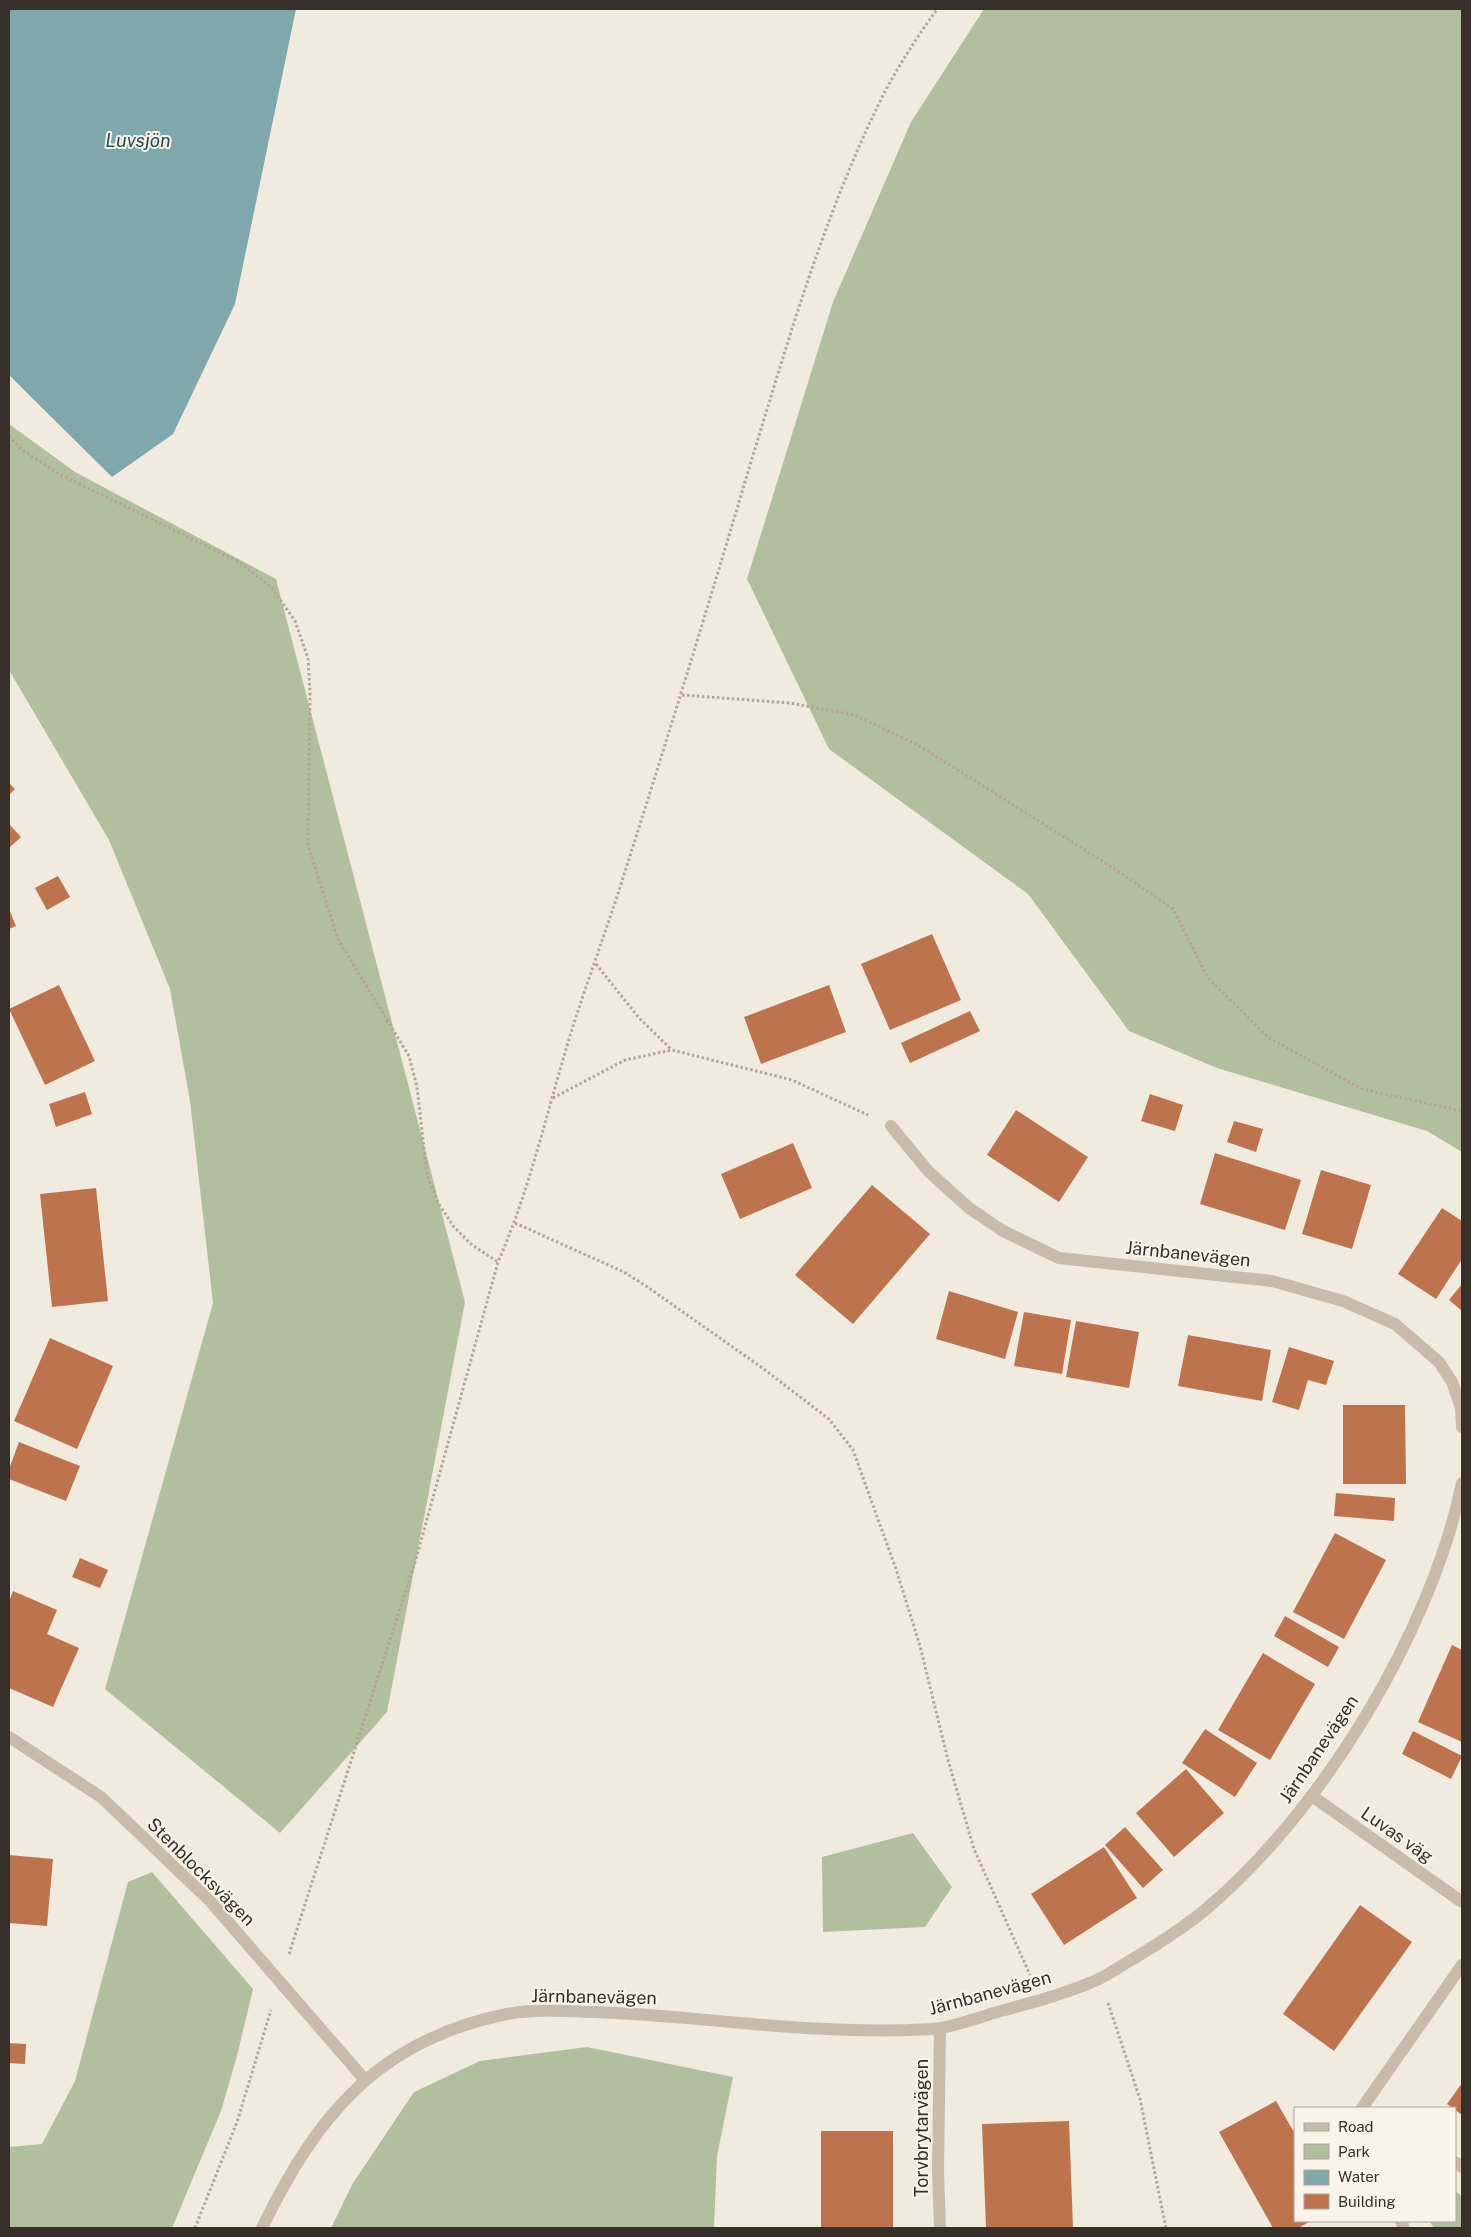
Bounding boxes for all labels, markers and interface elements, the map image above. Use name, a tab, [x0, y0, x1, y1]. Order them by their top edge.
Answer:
water label: Luvsjön	[105, 129, 171, 151]
street label: Järnbanevägen	[1124, 1236, 1252, 1271]
street label: Järnbanevägen	[1275, 1691, 1362, 1807]
street label: Luvas väg	[1357, 1802, 1437, 1867]
street label: Stenblocksvägen	[143, 1813, 260, 1930]
street label: Järnbanevägen	[926, 1966, 1053, 2019]
street label: Järnbanevägen	[531, 1985, 657, 2008]
street label: Torvbrytarvägen	[911, 2059, 932, 2197]
legend	[1294, 2107, 1456, 2222]
text: Road	[1338, 2118, 1374, 2135]
text: Park	[1338, 2143, 1370, 2160]
text: Water	[1338, 2168, 1380, 2185]
text: Building	[1338, 2193, 1396, 2210]

